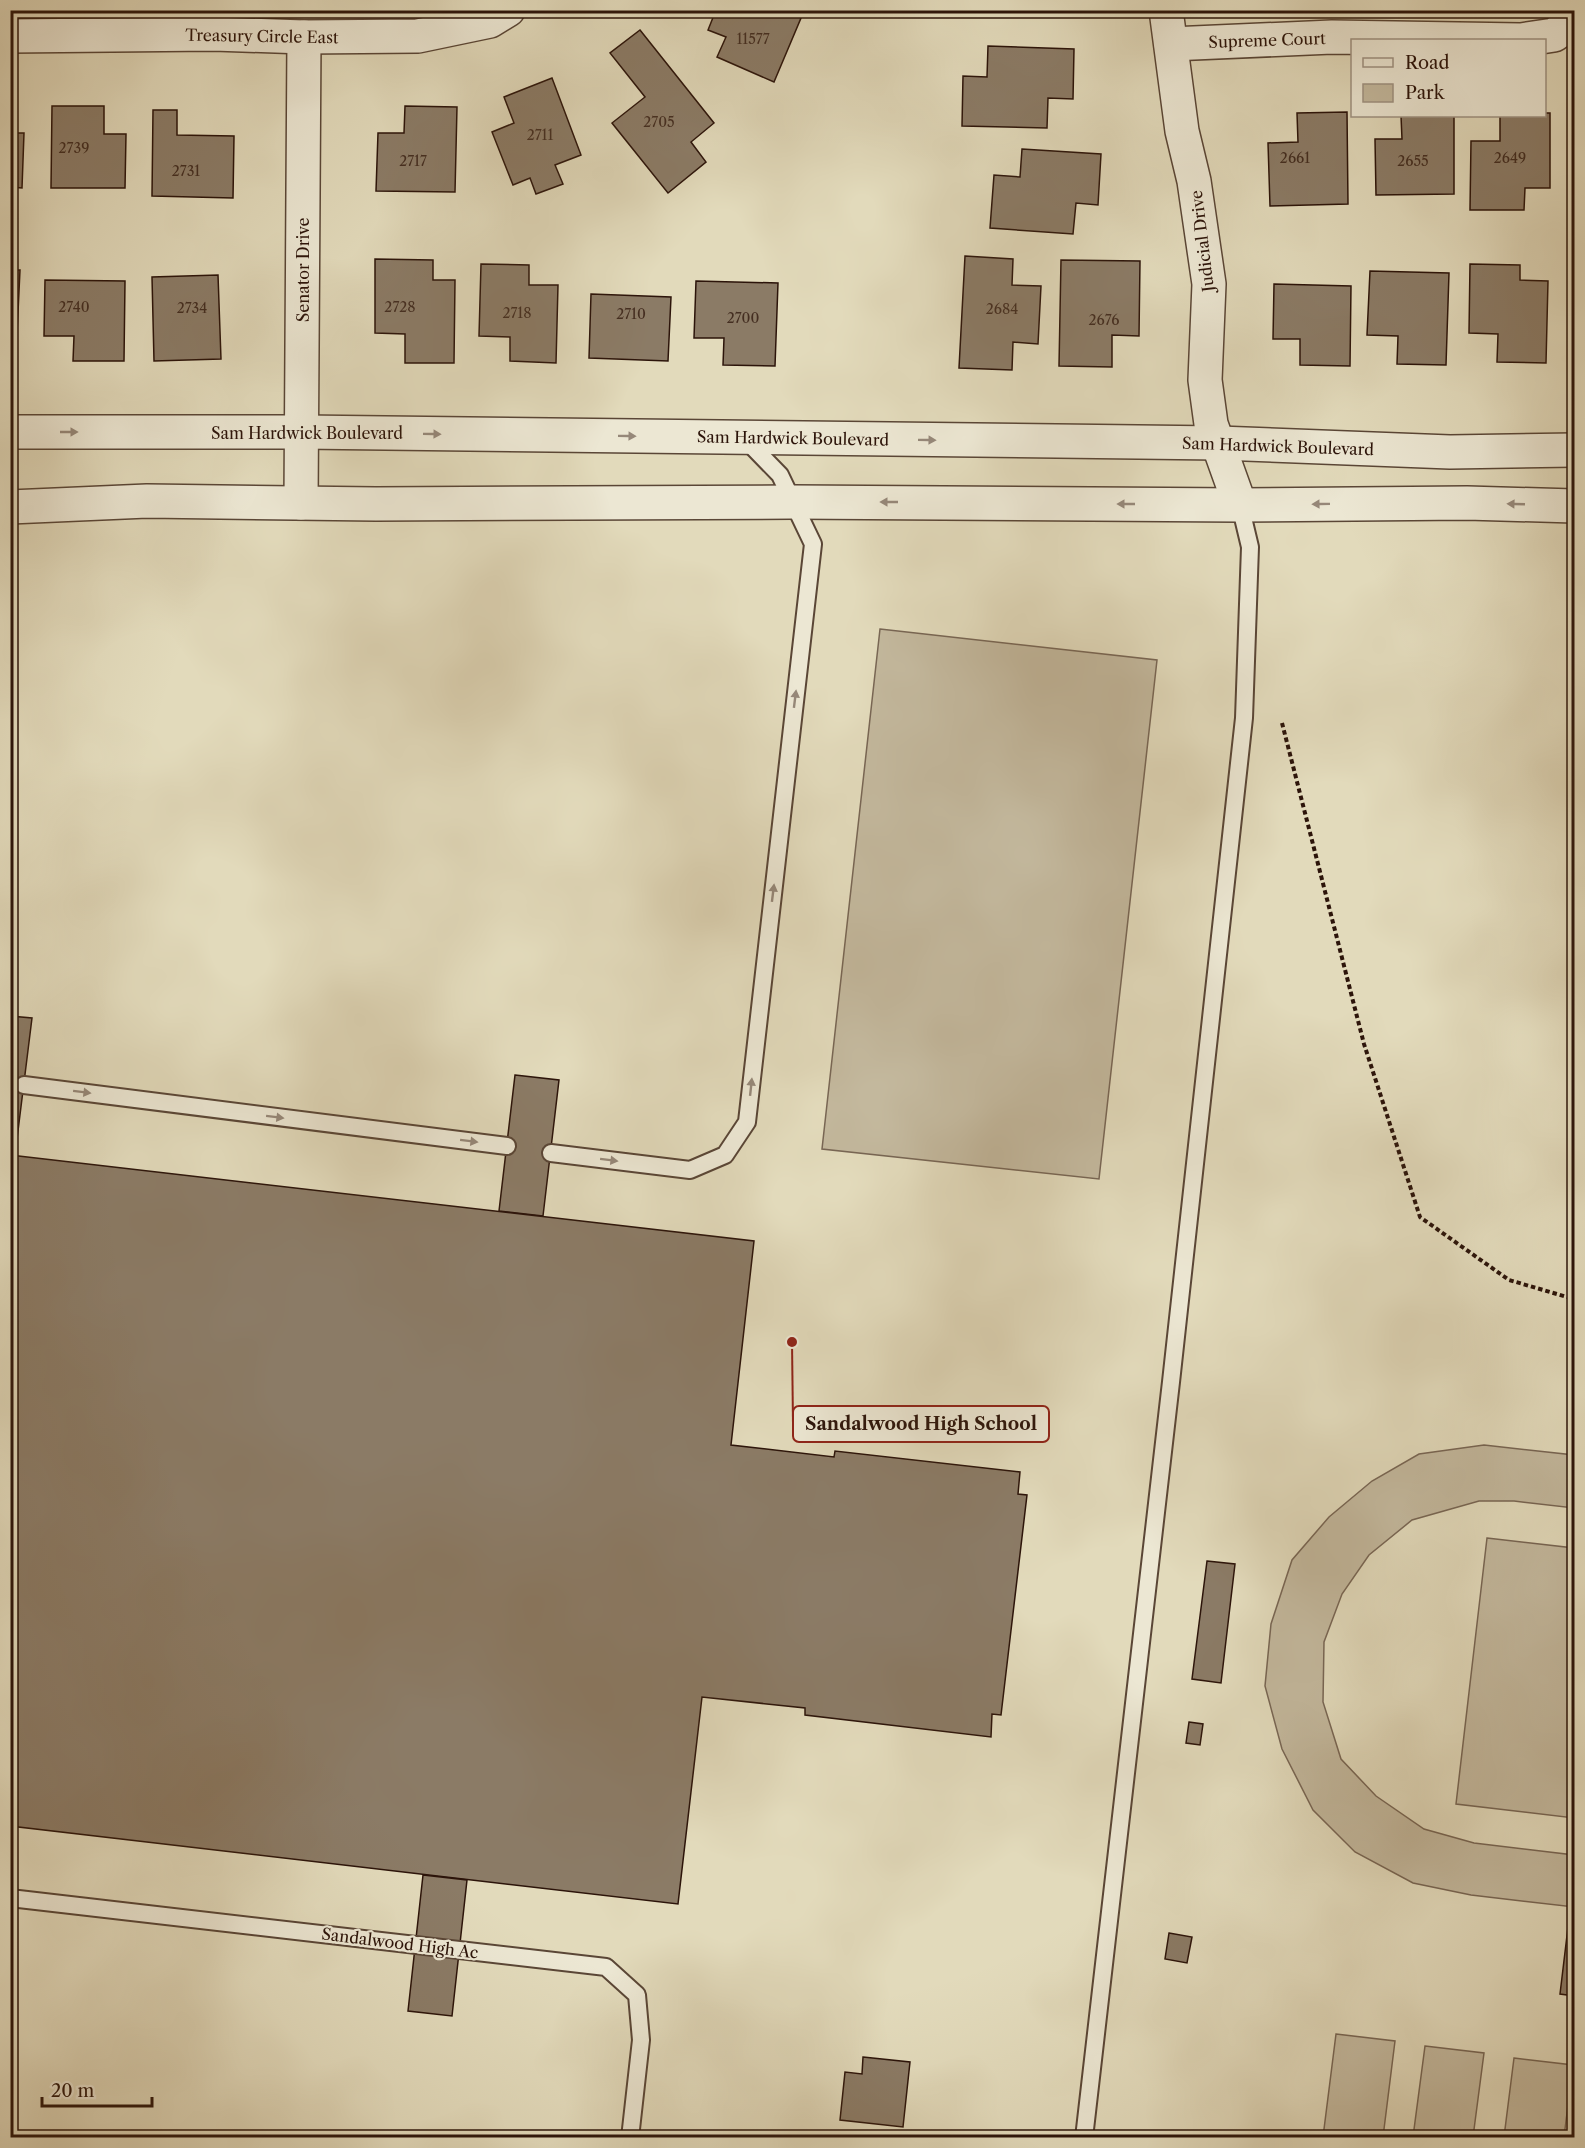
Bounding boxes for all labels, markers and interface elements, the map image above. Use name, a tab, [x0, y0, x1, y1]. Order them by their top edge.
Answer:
street label: Treasury Circle East	[185, 25, 339, 47]
street label: Supreme Court	[1208, 28, 1326, 52]
house number: 11577	[736, 30, 770, 48]
legend	[1351, 39, 1546, 117]
text: Road	[1405, 52, 1450, 74]
text: Park	[1405, 82, 1446, 104]
house number: 2705	[643, 113, 675, 131]
house number: 2711	[527, 126, 553, 144]
house number: 2739	[59, 139, 89, 157]
house number: 2661	[1280, 149, 1310, 167]
house number: 2649	[1494, 149, 1526, 167]
house number: 2717	[399, 152, 427, 170]
house number: 2655	[1397, 152, 1429, 170]
house number: 2731	[172, 162, 200, 180]
street label: Judicial Drive	[1186, 189, 1219, 296]
street label: Senator Drive	[293, 218, 313, 322]
house number: 2740	[58, 298, 90, 316]
house number: 2728	[384, 298, 416, 316]
house number: 2734	[177, 299, 207, 317]
house number: 2684	[986, 300, 1018, 318]
house number: 2718	[502, 304, 532, 322]
house number: 2710	[616, 305, 646, 323]
house number: 2700	[727, 309, 759, 327]
house number: 2676	[1089, 311, 1119, 329]
street label: Sam Hardwick Boulevard	[211, 423, 403, 443]
street label: Sam Hardwick Boulevard	[697, 426, 889, 450]
one-way arrow	[59, 427, 78, 437]
one-way arrow	[422, 429, 441, 438]
one-way arrow	[617, 431, 636, 441]
street label: Sam Hardwick Boulevard	[1182, 433, 1375, 459]
one-way arrow	[917, 435, 936, 445]
one-way arrow	[880, 497, 899, 507]
one-way arrow	[1117, 499, 1136, 509]
one-way arrow	[1312, 499, 1331, 509]
one-way arrow	[1507, 500, 1526, 509]
one-way arrow	[790, 690, 800, 709]
one-way arrow	[768, 884, 778, 903]
one-way arrow	[746, 1077, 756, 1096]
one-way arrow	[72, 1088, 91, 1097]
one-way arrow	[266, 1112, 285, 1122]
one-way arrow	[459, 1137, 478, 1146]
one-way arrow	[599, 1155, 618, 1164]
callout: Sandalwood High School	[793, 1406, 1049, 1442]
text: Sandalwood High School	[805, 1413, 1037, 1435]
street label: Sandalwood High Ac	[320, 1923, 480, 1963]
scale bar	[42, 2070, 152, 2108]
text: 20 m	[51, 2080, 95, 2102]

